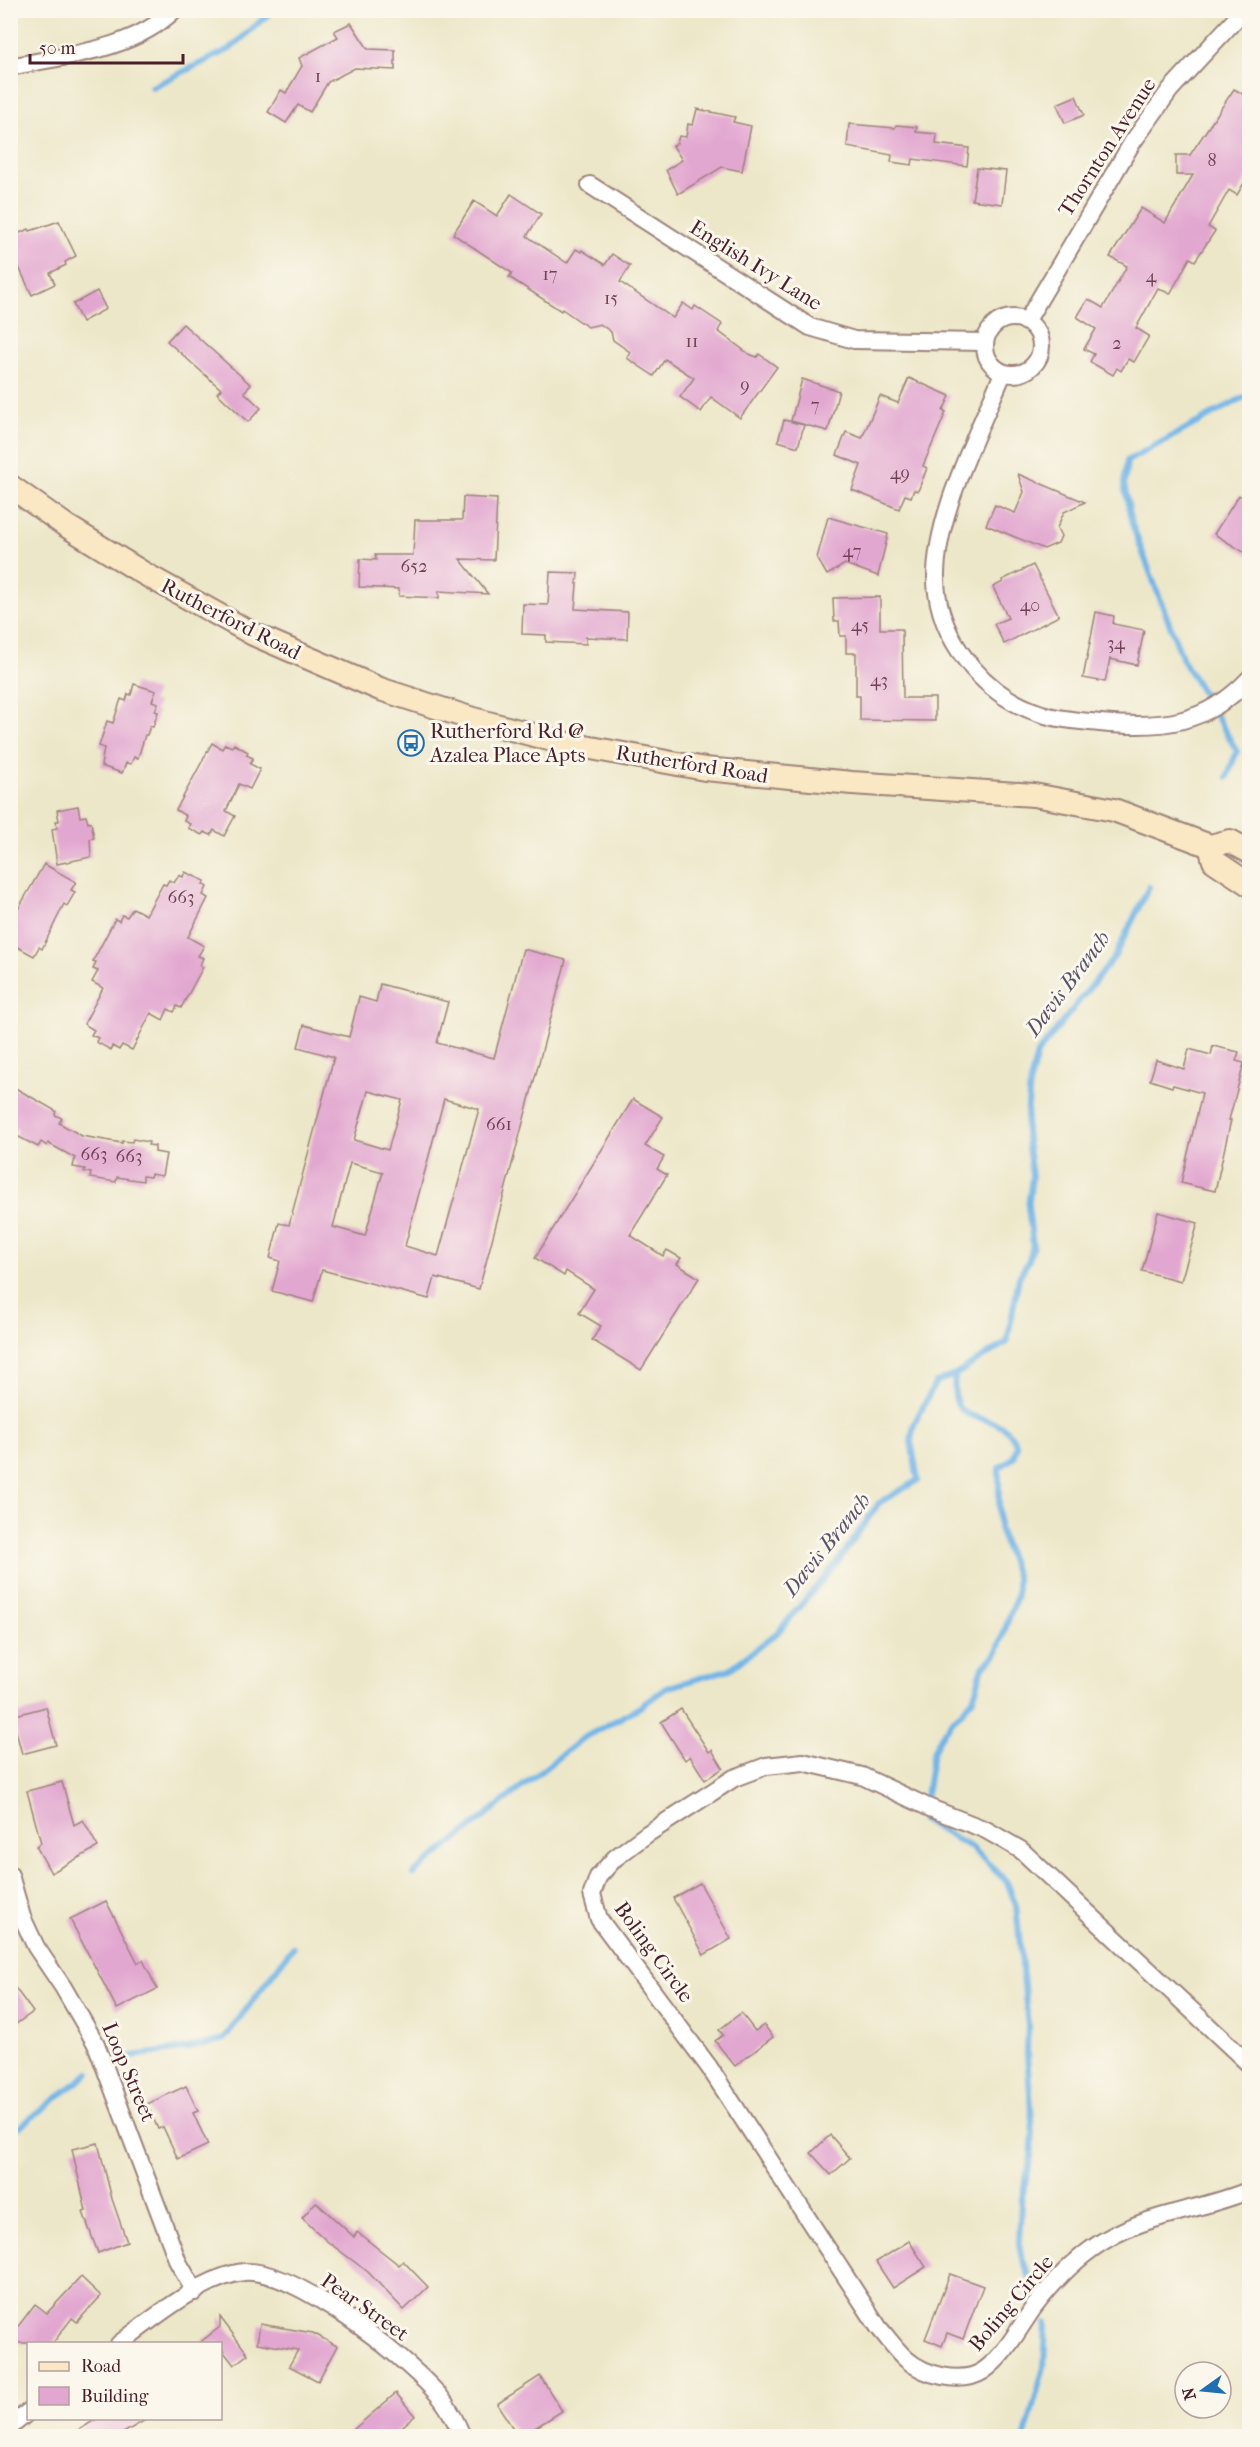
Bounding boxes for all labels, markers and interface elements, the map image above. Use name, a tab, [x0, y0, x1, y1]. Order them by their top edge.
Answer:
scale bar	[30, 27, 183, 65]
text: 50 m	[39, 38, 76, 59]
house number: 1	[315, 66, 321, 87]
street label: Thornton Avenue	[1053, 73, 1161, 221]
house number: 8	[1207, 150, 1217, 171]
street label: English Ivy Lane	[686, 215, 826, 315]
house number: 17	[542, 264, 558, 285]
house number: 4	[1146, 266, 1157, 287]
house number: 15	[604, 288, 618, 309]
house number: 11	[686, 331, 698, 352]
house number: 2	[1112, 333, 1122, 354]
house number: 9	[740, 375, 750, 396]
house number: 7	[811, 395, 820, 416]
house number: 49	[890, 463, 910, 484]
house number: 47	[843, 541, 862, 562]
house number: 652	[401, 556, 427, 577]
street label: Rutherford Road	[157, 573, 305, 665]
house number: 40	[1020, 595, 1040, 616]
house number: 45	[851, 615, 869, 636]
house number: 34	[1107, 633, 1125, 654]
house number: 43	[870, 670, 888, 691]
place label: Rutherford Rd @ Azalea Place Apts	[429, 719, 586, 767]
bus stop icon: Rutherford Rd @ Azalea Place Apts	[396, 728, 426, 758]
street label: Rutherford Road	[614, 740, 770, 788]
house number: 663	[168, 887, 194, 908]
water label: Davis Branch	[1019, 926, 1116, 1043]
house number: 661	[486, 1114, 512, 1135]
house number: 663	[81, 1144, 107, 1165]
house number: 663	[116, 1146, 142, 1167]
water label: Davis Branch	[776, 1488, 876, 1603]
street label: Boling Circle	[610, 1897, 698, 2007]
street label: Loop Street	[97, 2019, 161, 2126]
street label: Boling Circle	[964, 2250, 1058, 2356]
street label: Pear Street	[317, 2268, 414, 2346]
legend	[27, 2342, 222, 2420]
text: Road	[81, 2356, 121, 2377]
north arrow	[1173, 2360, 1233, 2420]
text: N	[1178, 2385, 1200, 2402]
text: Building	[81, 2386, 149, 2407]

